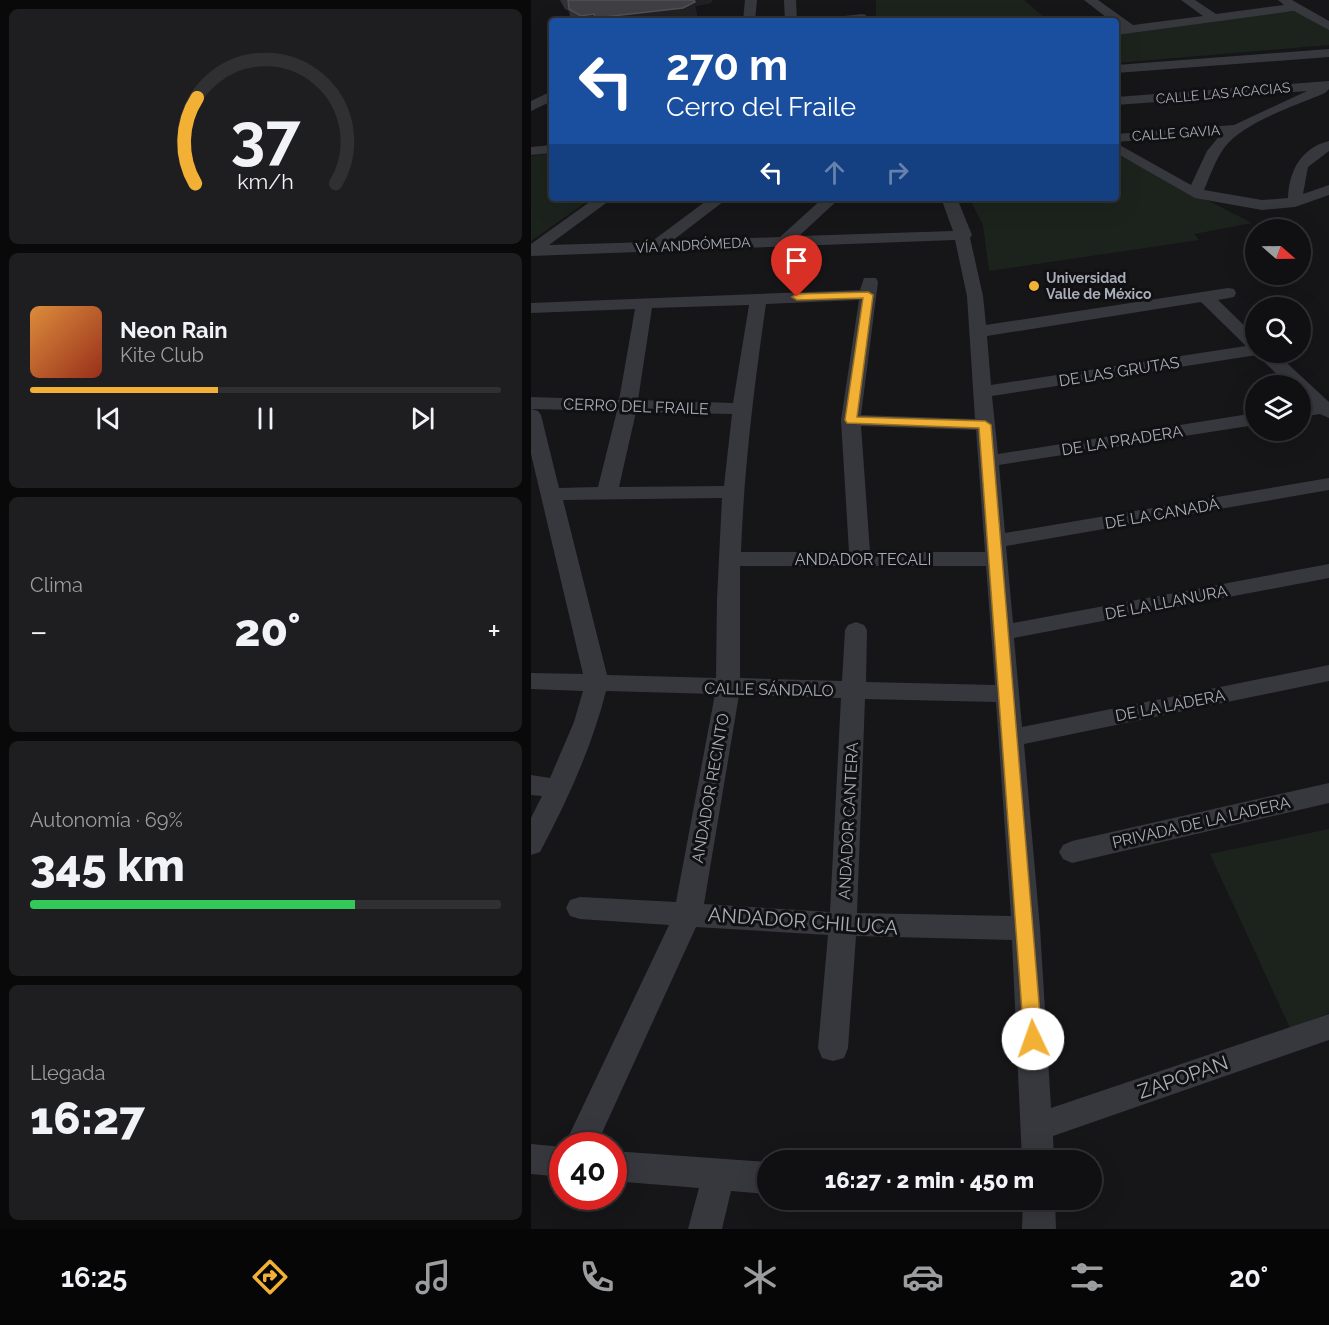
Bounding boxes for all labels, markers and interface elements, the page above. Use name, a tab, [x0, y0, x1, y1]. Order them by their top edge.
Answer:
text: 270 m	[666, 41, 788, 90]
icon: left	[567, 42, 645, 120]
street label: CALLE LAS ACACIAS	[1155, 79, 1291, 107]
text: Cerro del Fraile	[666, 91, 856, 122]
text: 37	[231, 99, 301, 173]
street label: CALLE GAVIA	[1131, 122, 1221, 144]
icon: left	[755, 156, 788, 189]
icon: ahead	[818, 156, 851, 189]
icon: right	[881, 156, 914, 189]
text: km/h	[237, 169, 294, 194]
north arrow	[1245, 219, 1311, 285]
map controls	[1245, 219, 1311, 441]
street label: VÍA ANDRÓMEDA	[635, 233, 751, 256]
pin	[771, 235, 822, 297]
icon: arrive	[780, 244, 813, 277]
place label: Universidad Valle de México	[1046, 270, 1152, 302]
marker: Universidad Valle de México	[1027, 279, 1041, 293]
button: search	[1245, 297, 1311, 363]
text: Neon Rain	[120, 317, 228, 343]
text: Kite Club	[120, 343, 204, 367]
street label: DE LAS GRUTAS	[1057, 353, 1181, 390]
button: layers	[1245, 375, 1311, 441]
street label: CERRO DEL FRAILE	[563, 394, 709, 419]
icon: previous	[92, 402, 125, 435]
icon: pause	[249, 402, 282, 435]
icon: next	[406, 402, 439, 435]
street label: DE LA PRADERA	[1060, 421, 1184, 459]
street label: DE LA CANADÁ	[1103, 493, 1221, 533]
street label: ANDADOR TECALI	[795, 550, 931, 569]
text: Clima	[30, 573, 83, 597]
street label: DE LA LLANURA	[1103, 581, 1229, 624]
text: 20°	[234, 604, 301, 657]
text: −	[30, 612, 48, 651]
text: +	[487, 612, 501, 651]
street label: CALLE SÁNDALO	[704, 678, 834, 700]
street label: DE LA LADERA	[1114, 685, 1227, 725]
street label: ANDADOR RECINTO	[688, 712, 733, 864]
street label: ANDADOR CANTERA	[835, 742, 862, 900]
street label: PRIVADA DE LA LADERA	[1110, 793, 1292, 852]
text: Autonomía · 69%	[30, 808, 183, 832]
text: 345 km	[30, 839, 185, 892]
street label: ANDADOR CHILUCA	[707, 902, 899, 940]
position arrow	[1001, 1007, 1065, 1071]
street label: ZAPOPAN	[1135, 1050, 1231, 1104]
text: Llegada	[30, 1061, 105, 1085]
text: 16:27	[30, 1092, 145, 1145]
speed limit sign: 40	[549, 1132, 627, 1210]
text: 16:27 · 2 min · 450 m	[825, 1167, 1034, 1193]
icon: directions	[249, 1256, 291, 1298]
icon: music	[412, 1256, 454, 1298]
icon: phone	[576, 1256, 618, 1298]
icon: climate	[739, 1256, 781, 1298]
icon: car	[902, 1256, 944, 1298]
icon: filters	[1066, 1256, 1108, 1298]
text: 16:25	[61, 1262, 127, 1293]
text: 20°	[1229, 1262, 1268, 1293]

